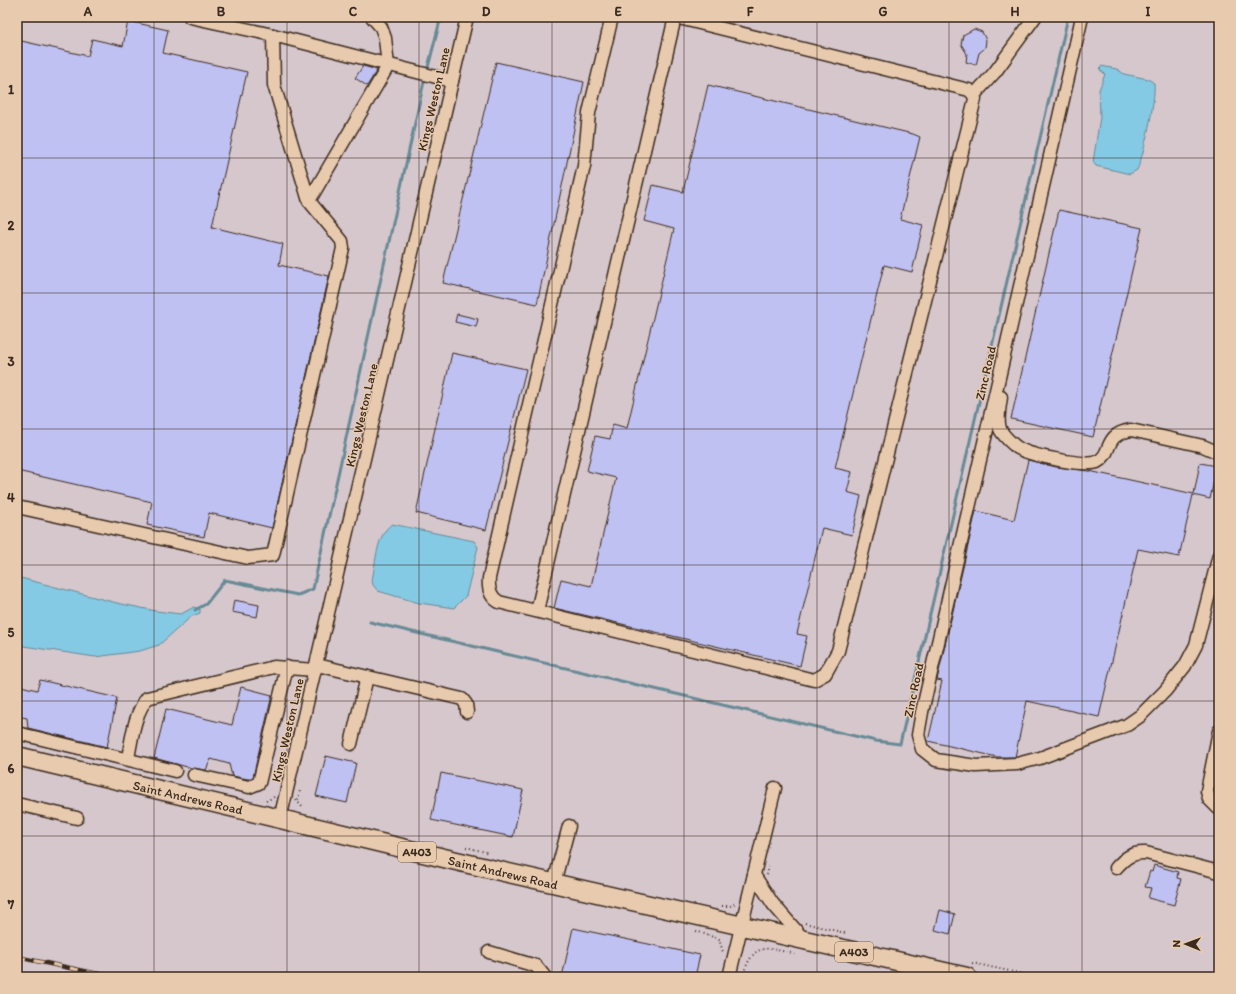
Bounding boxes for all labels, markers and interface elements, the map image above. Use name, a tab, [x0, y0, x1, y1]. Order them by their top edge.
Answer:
text: A	[83, 4, 93, 19]
text: B	[217, 4, 226, 19]
text: C	[349, 4, 358, 19]
text: D	[482, 4, 491, 19]
text: E	[614, 4, 622, 19]
text: F	[747, 4, 754, 19]
text: G	[879, 4, 888, 19]
text: H	[1011, 4, 1020, 19]
text: I	[1146, 4, 1151, 19]
street label: Kings Weston Lane	[414, 46, 453, 152]
text: 1	[8, 82, 14, 97]
text: 2	[8, 218, 15, 233]
street label: Zinc Road	[972, 344, 999, 402]
text: 3	[7, 354, 15, 369]
street label: Kings Weston Lane	[342, 362, 381, 468]
text: 4	[7, 490, 15, 505]
text: 5	[8, 625, 15, 640]
street label: Zinc Road	[900, 661, 927, 719]
street label: Kings Weston Lane	[268, 677, 307, 783]
text: 6	[8, 761, 15, 776]
street label: Saint Andrews Road	[132, 778, 244, 817]
road number: A403	[398, 842, 436, 862]
street label: Saint Andrews Road	[447, 853, 559, 892]
text: 7	[7, 897, 15, 912]
north arrow	[1166, 924, 1206, 964]
text: N	[1170, 940, 1183, 948]
road number: A403	[835, 942, 873, 962]

